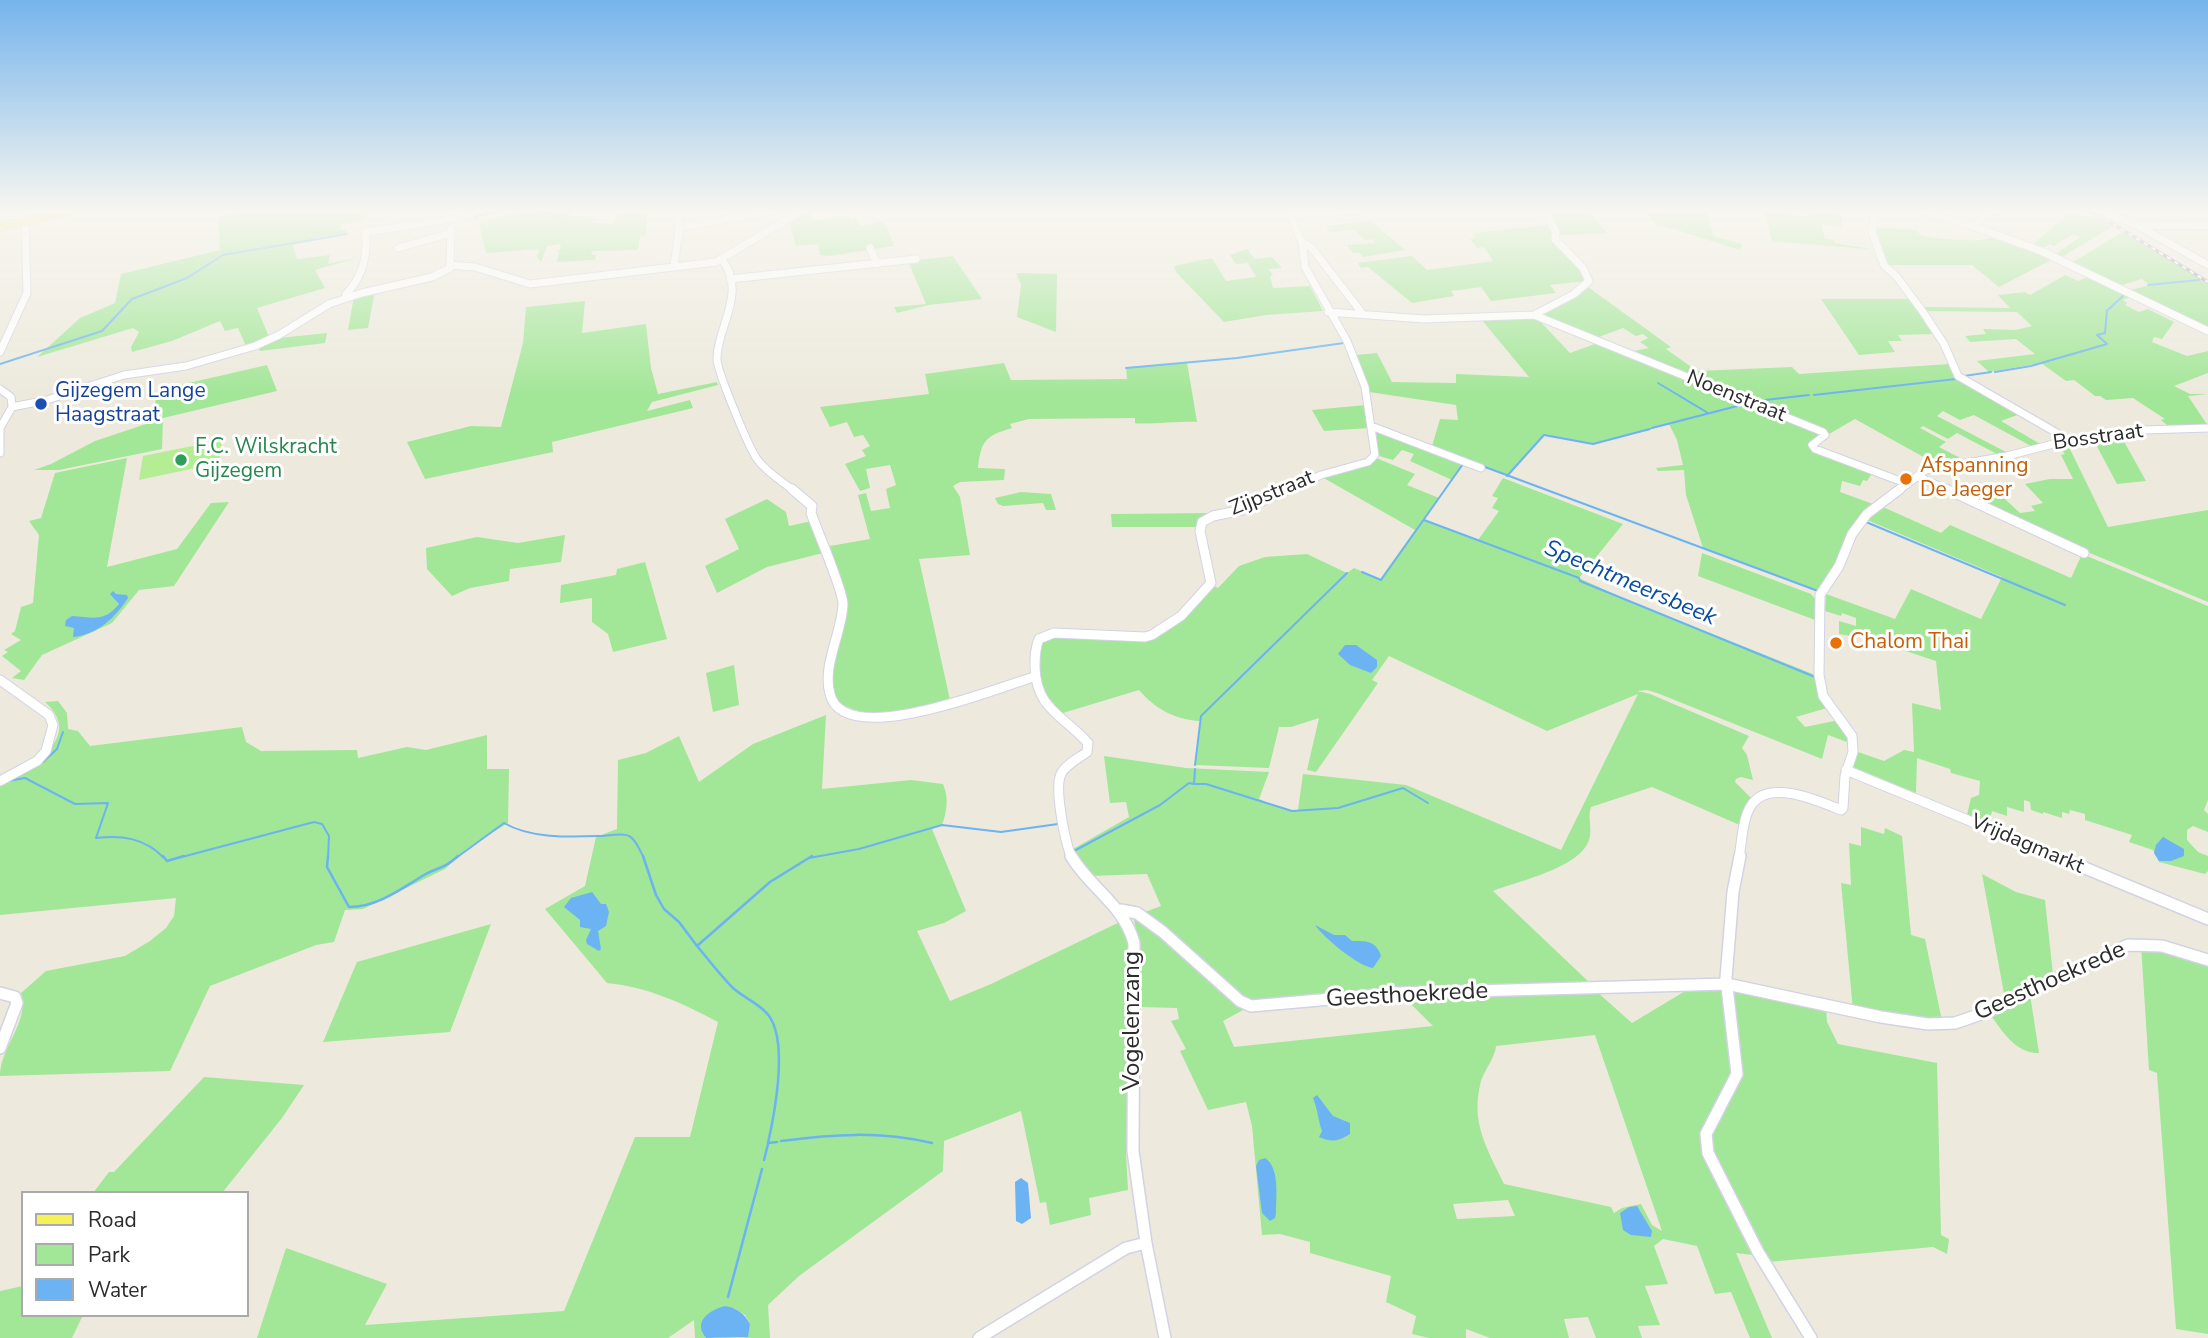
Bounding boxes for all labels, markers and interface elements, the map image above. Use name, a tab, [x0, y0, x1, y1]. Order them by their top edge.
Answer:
street label: Noenstraat	[1683, 366, 1789, 428]
place label: Gijzegem Lange Haagstraat	[55, 379, 206, 429]
marker: Gijzegem Lange Haagstraat	[33, 396, 49, 412]
street label: Bosstraat	[2052, 419, 2144, 457]
place label: F.C. Wilskracht Gijzegem	[195, 435, 337, 485]
marker: F.C. Wilskracht Gijzegem	[173, 452, 189, 468]
place label: Afspanning De Jaeger	[1920, 454, 2028, 504]
street label: Zijpstraat	[1226, 466, 1318, 522]
marker: Afspanning De Jaeger	[1898, 471, 1914, 487]
water label: Spechtmeersbeek	[1540, 535, 1720, 633]
place label: Chalom Thai	[1850, 630, 1969, 656]
marker: Chalom Thai	[1828, 635, 1844, 651]
street label: Vrijdagmarkt	[1967, 810, 2087, 880]
street label: Geesthoekrede	[1970, 936, 2130, 1028]
street label: Vogelenzang	[1119, 951, 1147, 1091]
street label: Geesthoekrede	[1325, 977, 1489, 1015]
legend	[21, 1191, 248, 1317]
text: Road	[88, 1206, 137, 1234]
text: Park	[88, 1241, 130, 1269]
text: Water	[88, 1276, 147, 1304]

